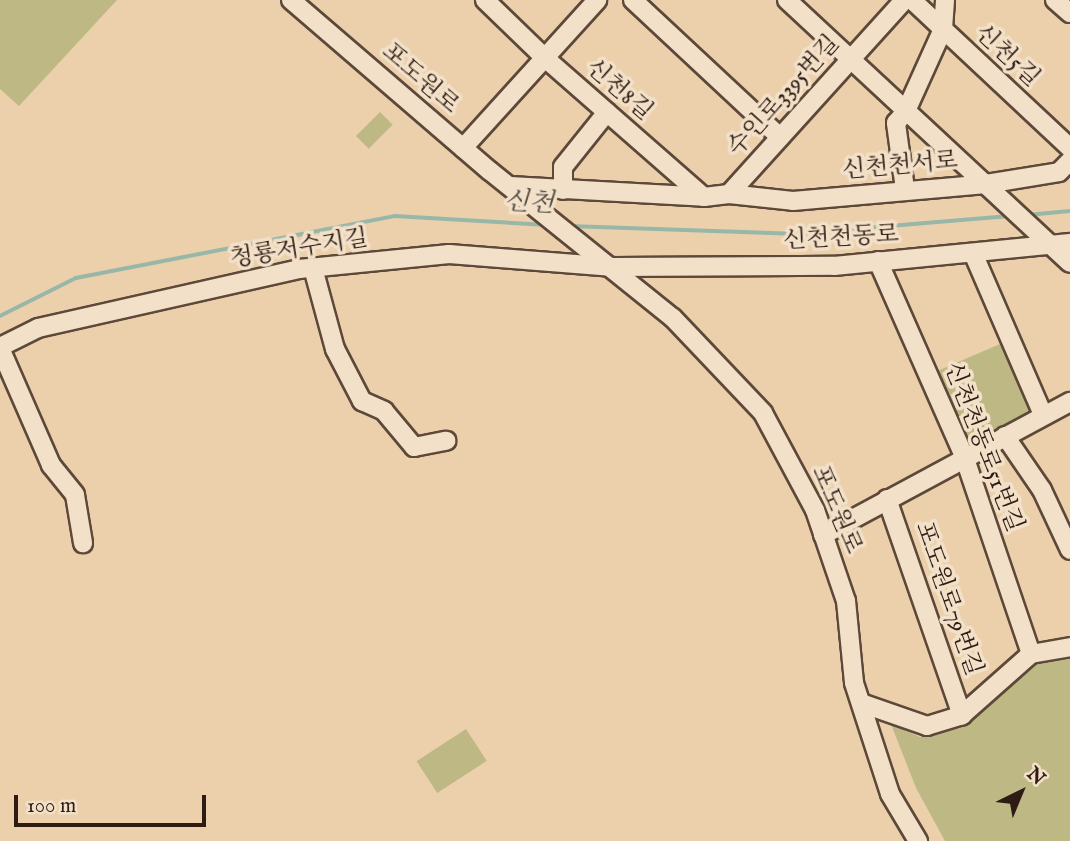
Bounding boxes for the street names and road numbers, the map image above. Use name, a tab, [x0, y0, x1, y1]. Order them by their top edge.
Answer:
street label: 신천5길	[969, 19, 1045, 93]
street label: 수인로3395번길	[722, 30, 846, 162]
street label: 포도원로	[376, 38, 464, 120]
street label: 신천8길	[580, 53, 658, 127]
street label: 신천천서로	[841, 147, 959, 185]
street label: 신천천동로	[782, 221, 900, 255]
street label: 청룡저수지길	[228, 224, 370, 274]
street label: 신천천동로51번길	[937, 358, 1029, 536]
street label: 포도원로	[805, 462, 867, 558]
street label: 포도원로79번길	[908, 518, 988, 680]

